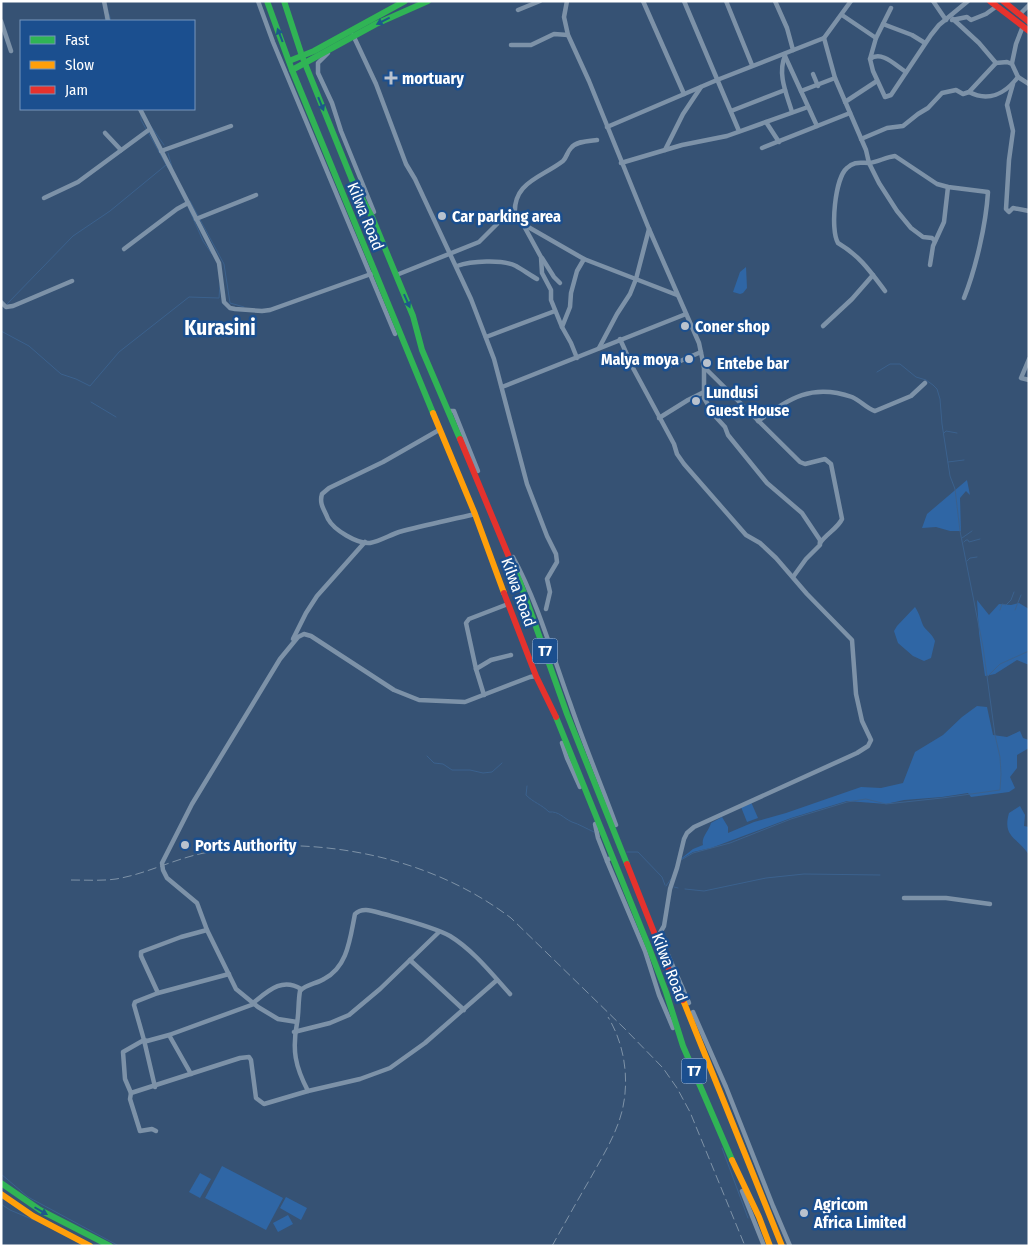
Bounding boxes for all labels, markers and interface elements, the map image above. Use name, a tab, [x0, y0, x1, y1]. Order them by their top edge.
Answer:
one-way arrow	[376, 17, 390, 25]
legend	[20, 20, 195, 110]
one-way arrow	[276, 28, 283, 43]
text: Fast	[65, 31, 89, 49]
text: Slow	[65, 56, 94, 74]
place label: mortuary	[402, 69, 464, 88]
marker: mortuary	[384, 71, 398, 85]
text: Jam	[65, 81, 88, 99]
one-way arrow	[318, 97, 326, 111]
street label: Kilwa Road	[343, 179, 388, 253]
place label: Car parking area	[452, 207, 561, 226]
marker: Car parking area	[436, 210, 448, 222]
one-way arrow	[403, 294, 411, 308]
district label: Kurasini	[184, 315, 256, 341]
place label: Coner shop	[695, 317, 770, 336]
marker: Coner shop	[679, 320, 691, 332]
place label: Malya moya	[601, 350, 679, 369]
marker: Malya moya	[683, 353, 695, 365]
place label: Entebe bar	[717, 354, 789, 373]
marker: Entebe bar	[701, 357, 713, 369]
place label: Lundusi Guest House	[706, 383, 789, 420]
marker: Lundusi Guest House	[690, 395, 702, 407]
street label: Kilwa Road	[497, 555, 540, 629]
road number: T7	[532, 638, 558, 664]
place label: Ports Authority	[195, 836, 297, 855]
marker: Ports Authority	[179, 839, 191, 851]
street label: Kilwa Road	[648, 930, 691, 1004]
road number: T7	[682, 1058, 706, 1084]
place label: Agricom Africa Limited	[813, 1195, 906, 1232]
one-way arrow	[34, 1206, 47, 1215]
marker: Agricom Africa Limited	[798, 1207, 810, 1219]

